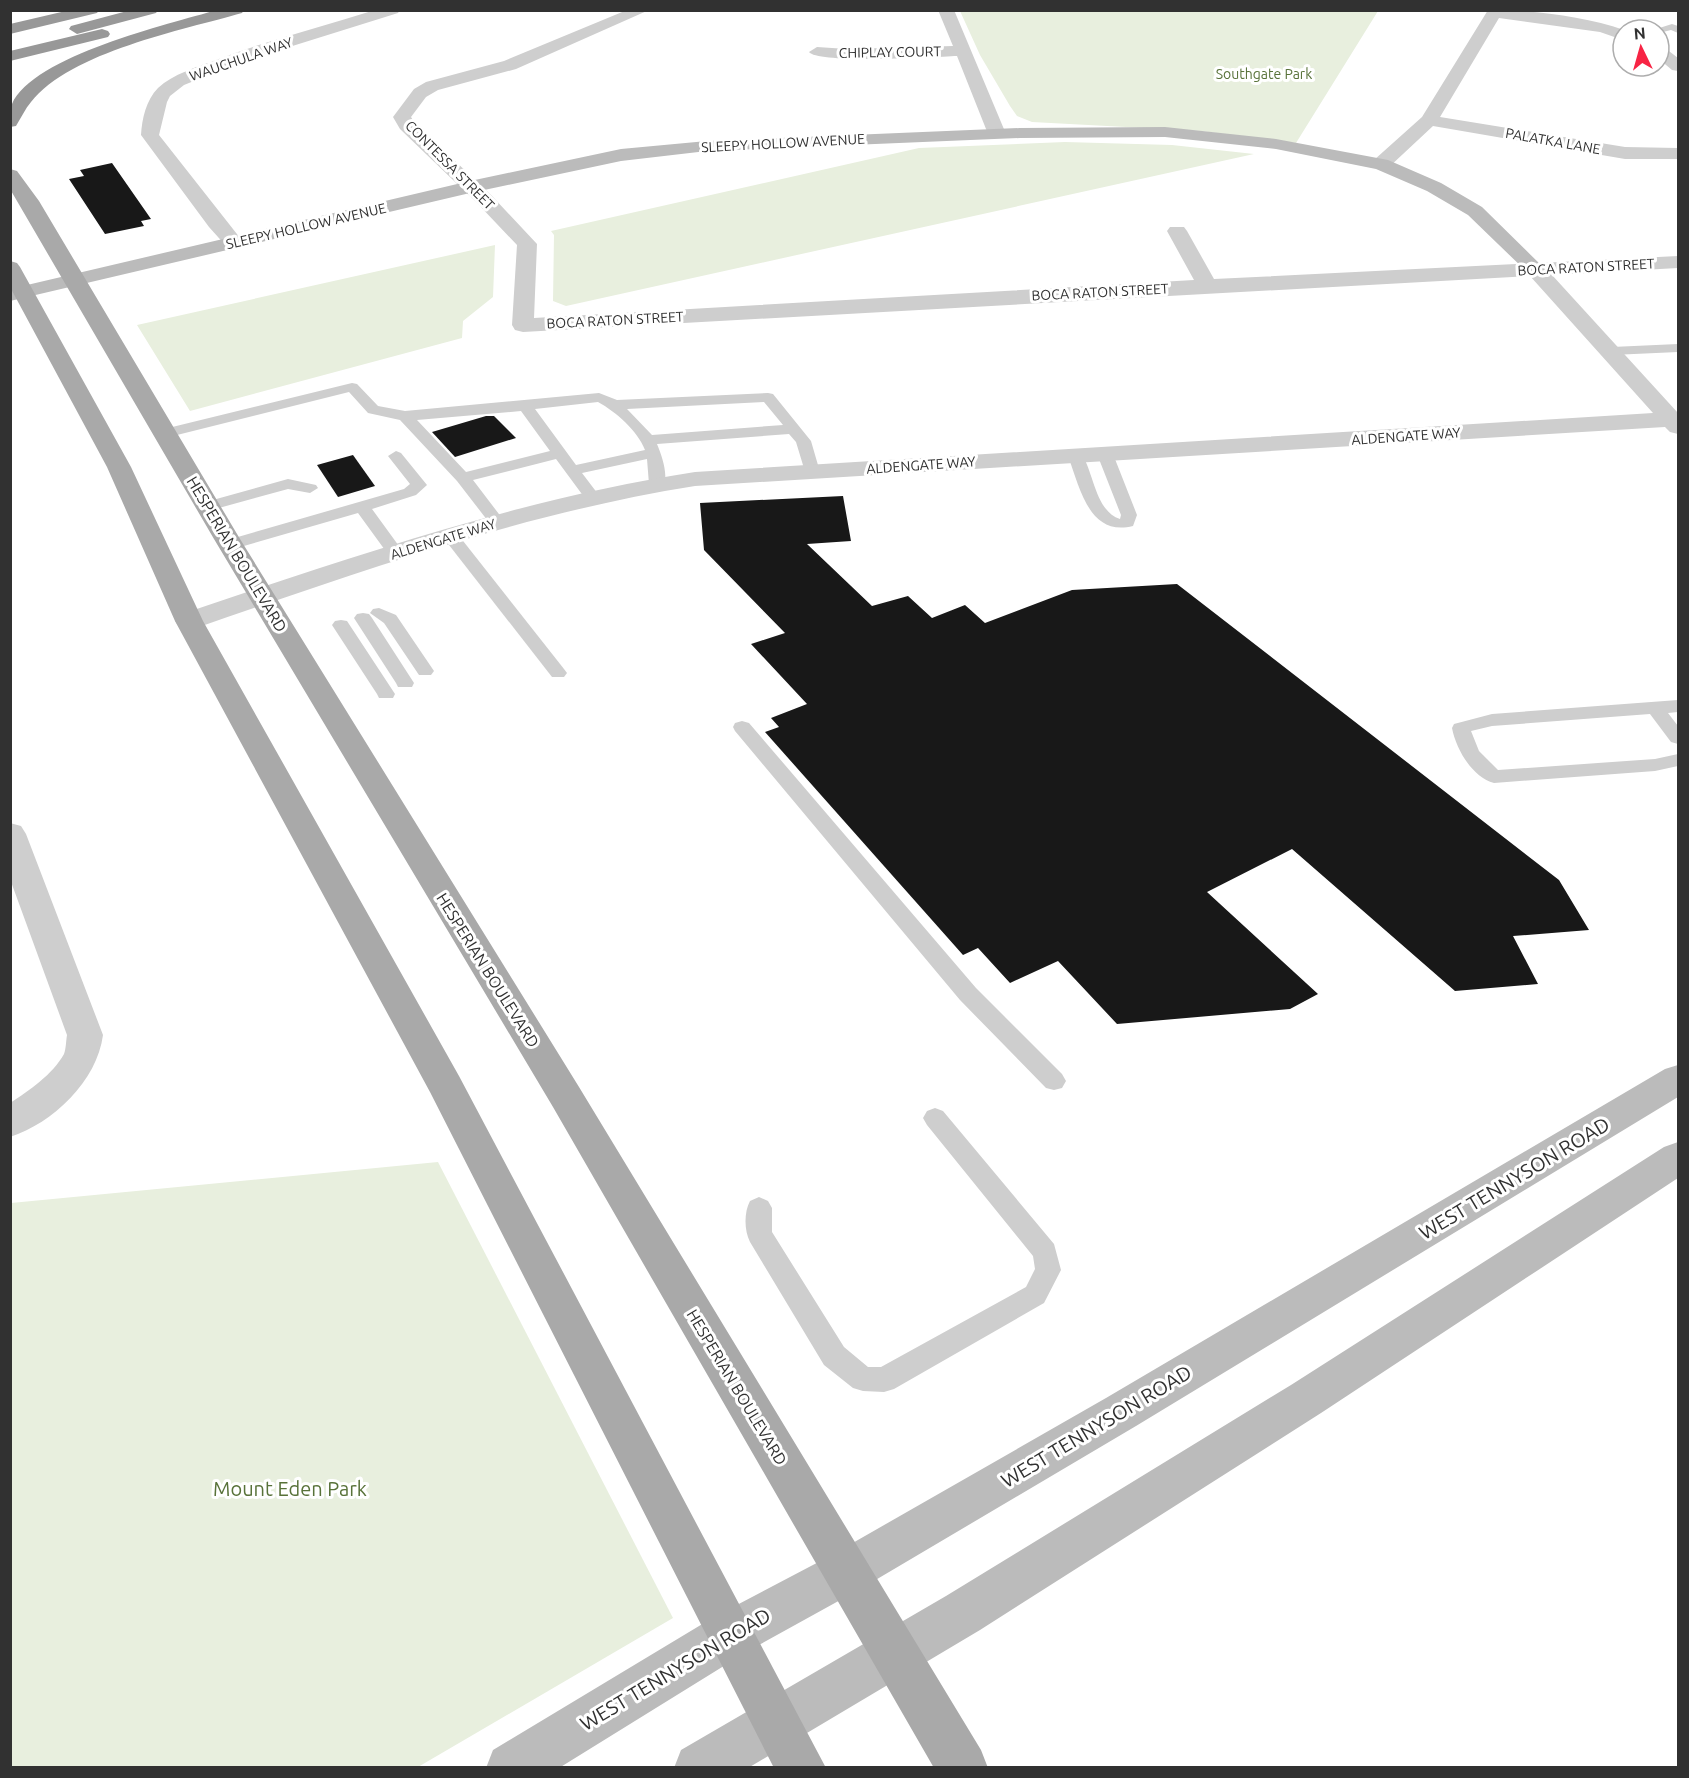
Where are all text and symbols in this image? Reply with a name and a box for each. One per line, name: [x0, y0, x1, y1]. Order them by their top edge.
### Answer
north arrow: [1611, 18, 1671, 78]
text: N: [1633, 24, 1646, 43]
street label: WAUCHULA WAY: [187, 34, 295, 84]
street label: CHIPLAY COURT: [839, 43, 942, 61]
park label: Southgate Park: [1216, 66, 1312, 82]
street label: CONTESSA STREET: [402, 117, 498, 213]
street label: PALATKA LANE: [1504, 125, 1602, 157]
street label: SLEEPY HOLLOW AVENUE: [701, 131, 865, 155]
street label: SLEEPY HOLLOW AVENUE: [224, 200, 388, 252]
street label: BOCA RATON STREET: [1517, 255, 1655, 279]
street label: BOCA RATON STREET: [1031, 280, 1169, 304]
street label: BOCA RATON STREET: [546, 308, 684, 332]
street label: ALDENGATE WAY: [1351, 424, 1461, 448]
street label: ALDENGATE WAY: [866, 453, 976, 477]
street label: HESPERIAN BOULEVARD: [183, 473, 291, 635]
street label: ALDENGATE WAY: [388, 515, 498, 563]
street label: HESPERIAN BOULEVARD: [433, 890, 543, 1050]
street label: WEST TENNYSON ROAD: [1415, 1112, 1613, 1244]
street label: HESPERIAN BOULEVARD: [683, 1306, 791, 1468]
street label: WEST TENNYSON ROAD: [997, 1360, 1195, 1492]
park label: Mount Eden Park: [213, 1477, 367, 1500]
street label: WEST TENNYSON ROAD: [576, 1603, 774, 1735]

